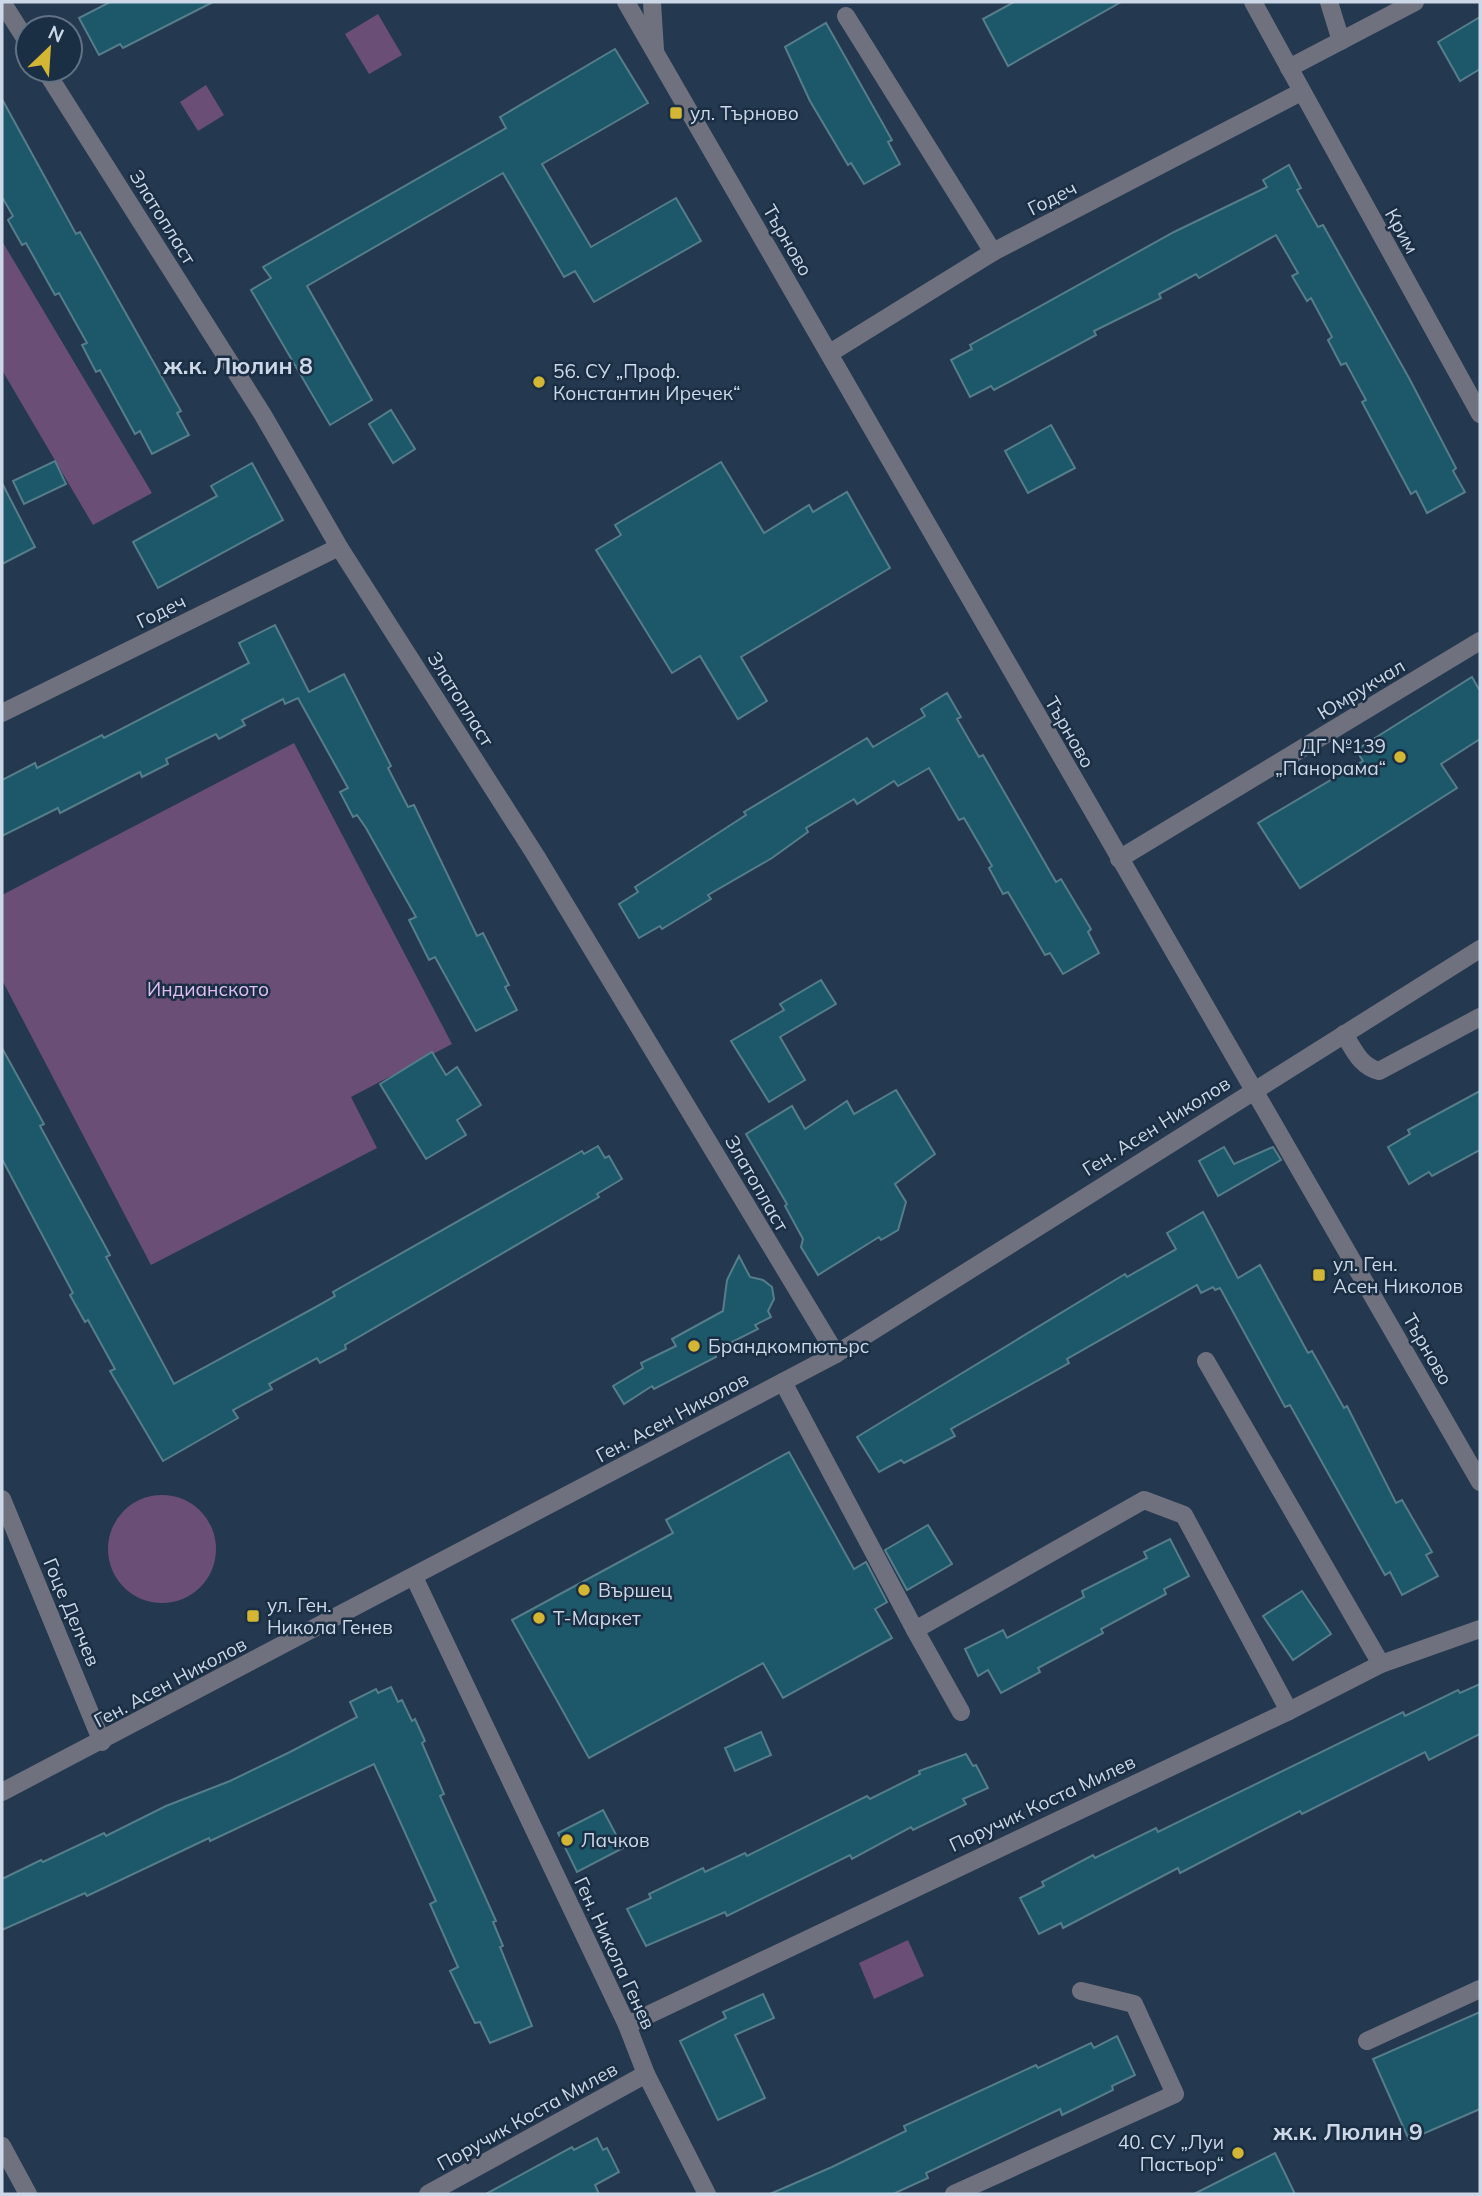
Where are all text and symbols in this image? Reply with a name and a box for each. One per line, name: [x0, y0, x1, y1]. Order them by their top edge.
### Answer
north arrow: [14, 14, 84, 84]
text: N: [45, 20, 68, 48]
place label: ул. Търново: [690, 101, 799, 125]
marker: ул. Търново: [668, 105, 684, 121]
street label: Златопласт: [124, 165, 202, 269]
street label: Годеч: [1023, 175, 1081, 221]
street label: Търново: [758, 200, 818, 280]
street label: Крим: [1380, 204, 1424, 258]
district label: ж.к. Люлин 8: [162, 351, 313, 380]
place label: 56. СУ „Проф. Константин Иречек“: [553, 359, 741, 405]
marker: 56. СУ „Проф. Константин Иречек“: [531, 374, 547, 390]
street label: Годеч: [132, 589, 190, 633]
street label: Златопласт: [422, 647, 500, 751]
street label: Юмрукчал: [1313, 653, 1409, 725]
street label: Търново: [1040, 692, 1100, 772]
place label: ДГ №139 „Панорама“: [1275, 734, 1386, 780]
marker: ДГ №139 „Панорама“: [1392, 749, 1408, 765]
park label: Индианското: [147, 977, 269, 1001]
street label: Ген. Асен Николов: [1078, 1071, 1234, 1181]
street label: Златопласт: [720, 1131, 794, 1236]
place label: ул. Ген. Асен Николов: [1333, 1252, 1463, 1298]
marker: ул. Ген. Асен Николов: [1311, 1267, 1327, 1283]
street label: Търново: [1398, 1309, 1458, 1389]
place label: Брандкомпютърс: [708, 1334, 869, 1358]
marker: Брандкомпютърс: [686, 1338, 702, 1354]
street label: Ген. Асен Николов: [591, 1367, 753, 1467]
street label: Гоце Делчев: [38, 1554, 106, 1670]
place label: Вършец: [598, 1578, 673, 1602]
marker: Вършец: [576, 1582, 592, 1598]
place label: ул. Ген. Никола Генев: [267, 1593, 393, 1639]
place label: Т-Маркет: [553, 1606, 641, 1630]
marker: ул. Ген. Никола Генев: [245, 1608, 261, 1624]
marker: Т-Маркет: [531, 1610, 547, 1626]
street label: Ген. Асен Николов: [89, 1632, 251, 1732]
street label: Поручик Коста Милев: [945, 1749, 1139, 1857]
place label: Лачков: [581, 1828, 650, 1852]
marker: Лачков: [559, 1832, 575, 1848]
street label: Ген. Никола Генев: [569, 1873, 661, 2033]
street label: Поручик Коста Милев: [433, 2056, 621, 2176]
district label: ж.к. Люлин 9: [1272, 2117, 1423, 2146]
place label: 40. СУ „Луи Пастьор“: [1118, 2130, 1224, 2176]
marker: 40. СУ „Луи Пастьор“: [1230, 2145, 1246, 2161]

